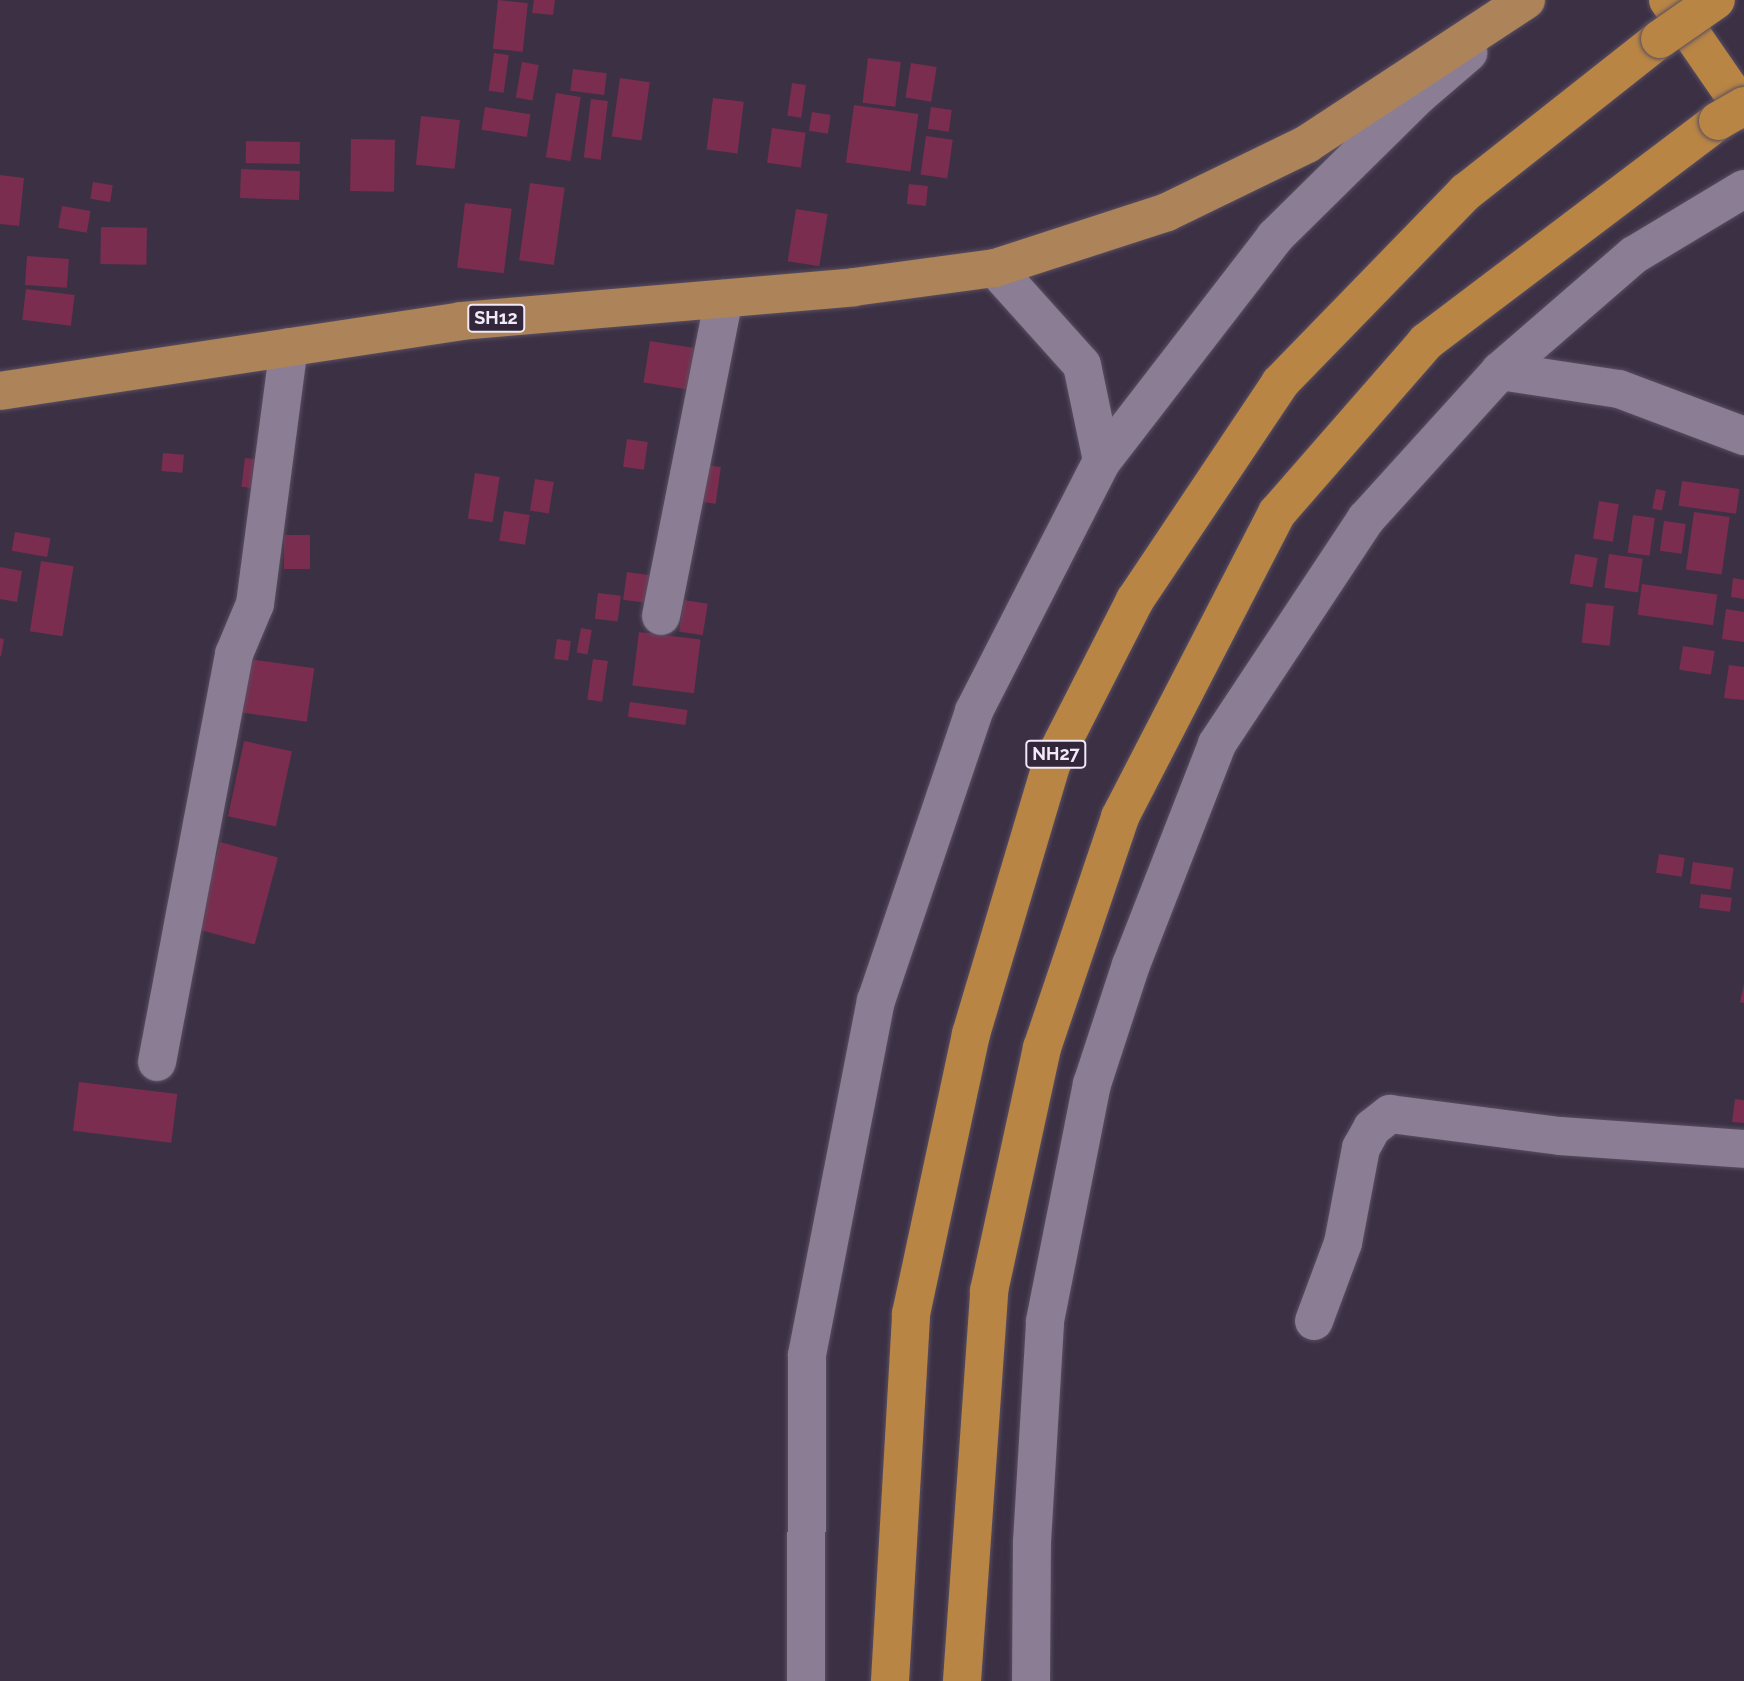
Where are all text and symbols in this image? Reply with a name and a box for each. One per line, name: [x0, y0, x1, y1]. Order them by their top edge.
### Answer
road number: SH12: [466, 304, 526, 332]
road number: NH27: [1024, 740, 1088, 768]

